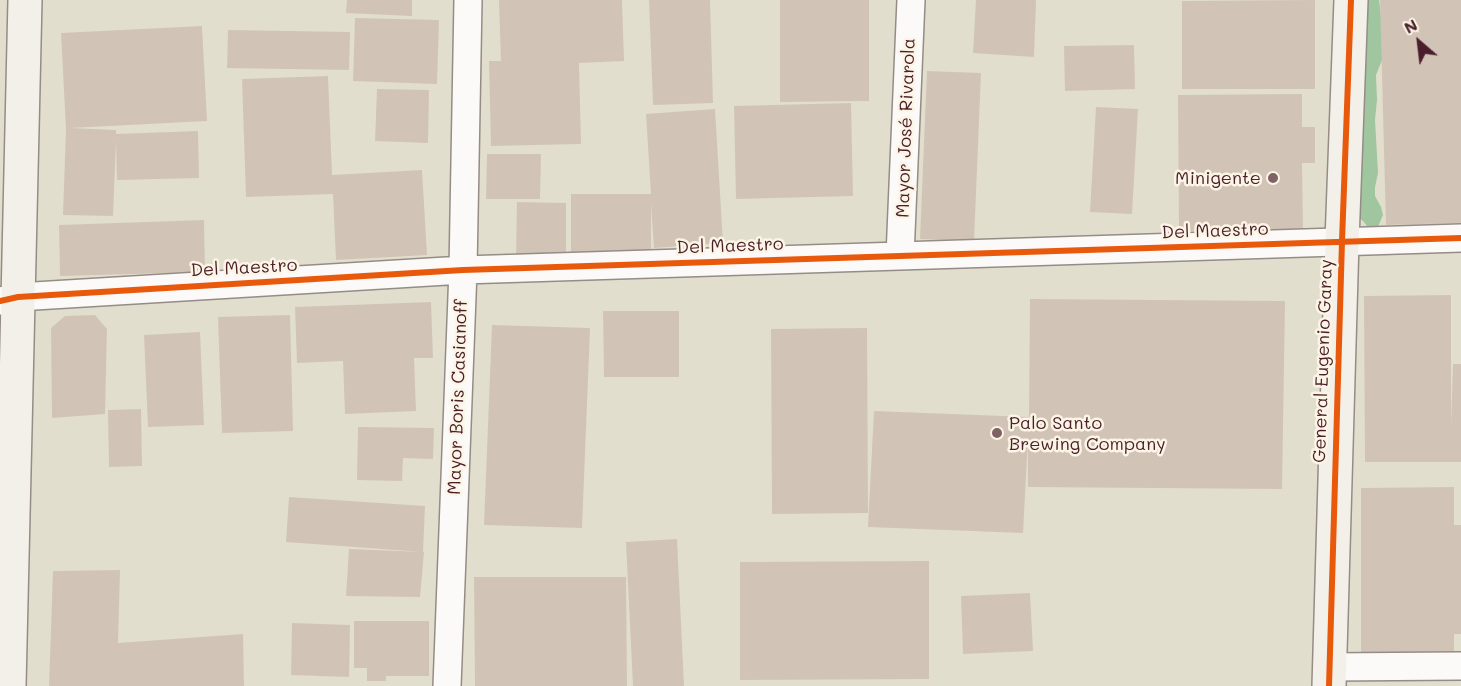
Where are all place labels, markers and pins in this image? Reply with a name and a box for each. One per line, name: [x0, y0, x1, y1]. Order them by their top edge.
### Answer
place label: Minigente: [1175, 167, 1261, 189]
marker: Minigente: [1266, 171, 1280, 185]
place label: Palo Santo Brewing Company: [1009, 412, 1166, 454]
marker: Palo Santo Brewing Company: [990, 426, 1004, 440]

